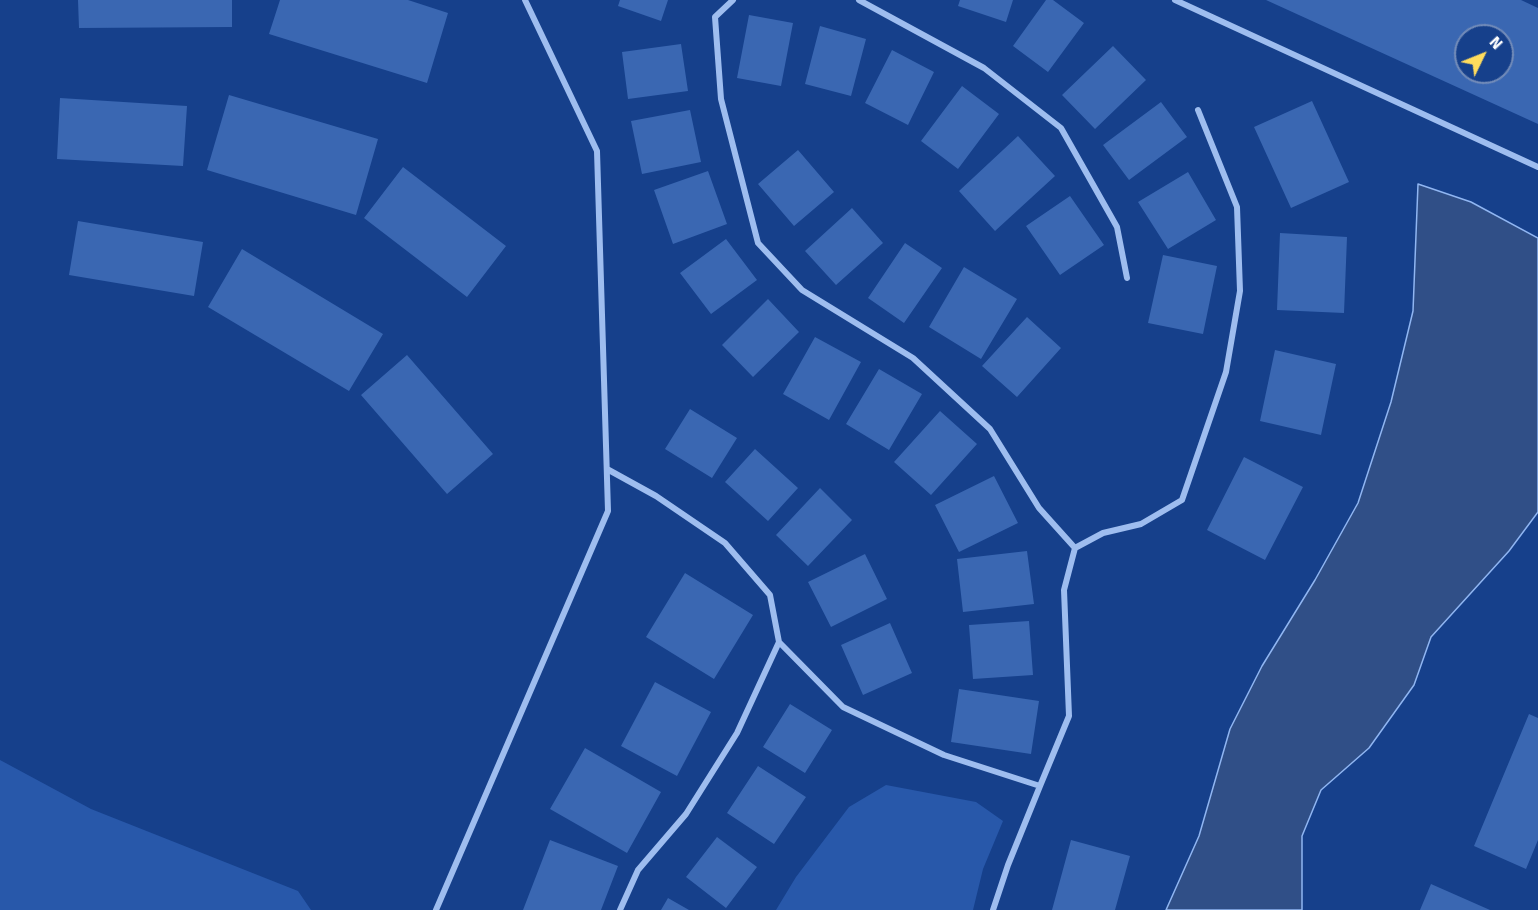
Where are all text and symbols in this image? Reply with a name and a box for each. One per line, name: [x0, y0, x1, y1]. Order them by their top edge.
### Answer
north arrow: [1454, 24, 1514, 84]
text: N: [1485, 32, 1507, 53]

